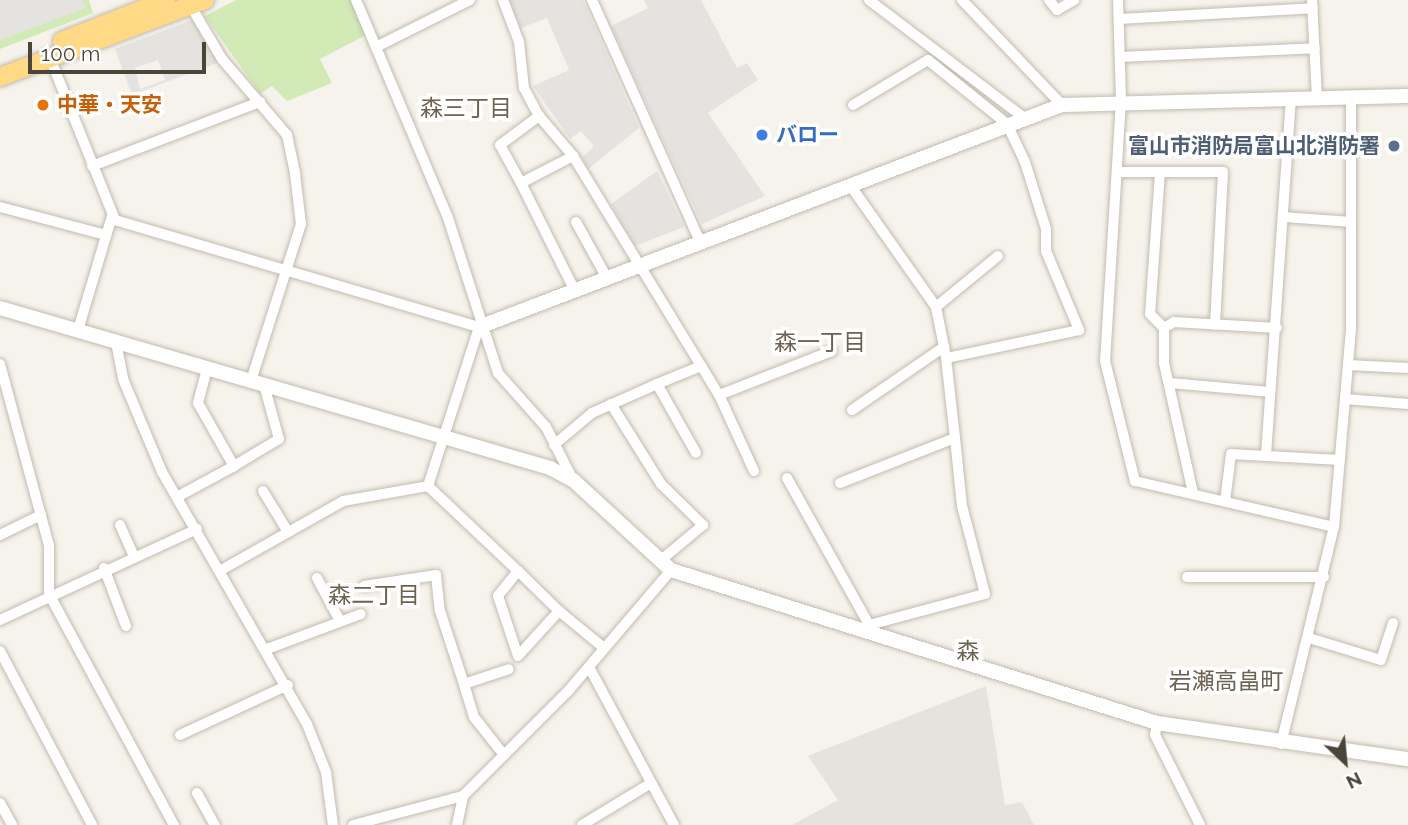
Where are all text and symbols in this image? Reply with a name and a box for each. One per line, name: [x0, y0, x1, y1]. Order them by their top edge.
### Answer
scale bar: [32, 28, 210, 72]
text: 100 m: [41, 41, 100, 66]
place label: 中華・天安: [57, 92, 162, 118]
district label: 森三丁目: [420, 94, 512, 122]
marker: 中華・天安: [35, 97, 51, 113]
place label: バロー: [776, 122, 839, 148]
marker: バロー: [754, 127, 770, 143]
place label: 富山市消防局富山北消防署: [1128, 133, 1380, 159]
marker: 富山市消防局富山北消防署: [1386, 138, 1402, 154]
district label: 森一丁目: [774, 328, 866, 356]
district label: 森二丁目: [328, 581, 420, 609]
district label: 森: [957, 637, 979, 665]
district label: 岩瀬高畠町: [1169, 667, 1283, 695]
north arrow: [1310, 727, 1380, 797]
text: N: [1343, 768, 1366, 794]

